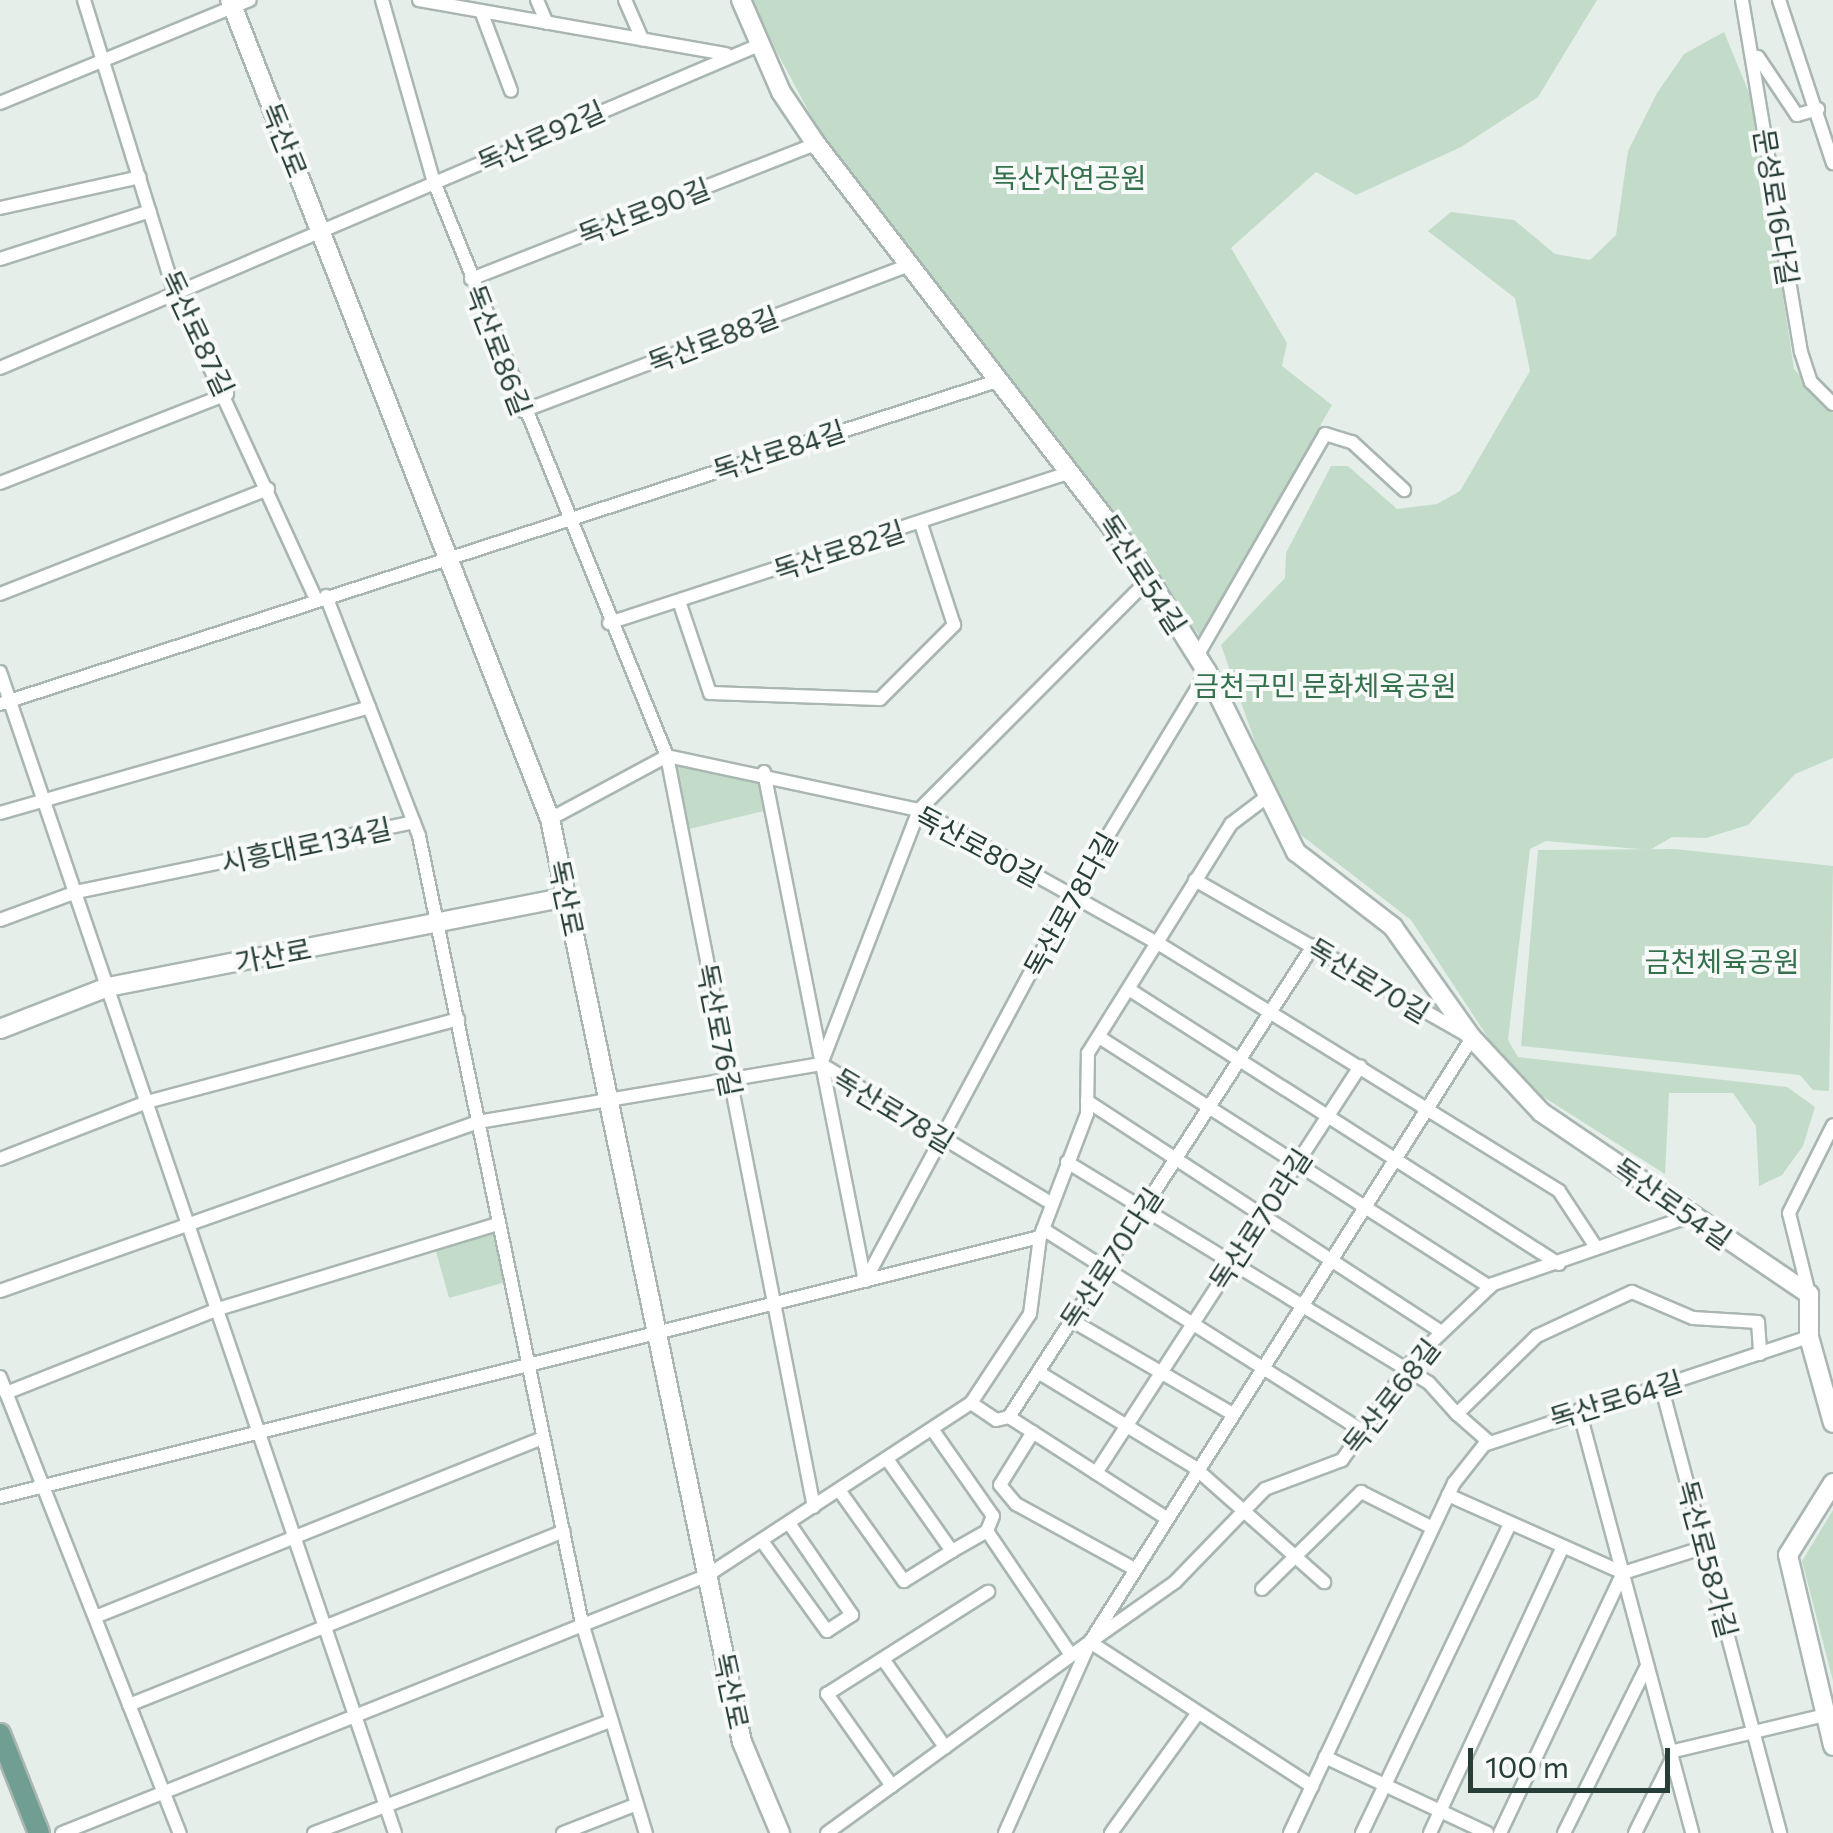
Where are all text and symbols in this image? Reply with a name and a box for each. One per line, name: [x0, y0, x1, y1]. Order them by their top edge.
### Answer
street label: 독산로92길: [472, 93, 610, 179]
street label: 독산로: [255, 98, 315, 182]
street label: 문성로16다길: [1748, 126, 1806, 288]
park label: 독산자연공원: [992, 160, 1146, 194]
street label: 독산로90길: [573, 171, 715, 251]
street label: 독산로87길: [154, 265, 242, 401]
street label: 독산로86길: [459, 280, 539, 420]
street label: 독산로88길: [643, 299, 783, 379]
street label: 독산로84길: [709, 413, 849, 487]
street label: 독산로54길: [1092, 508, 1194, 640]
street label: 독산로82길: [769, 513, 909, 587]
park label: 금천구민 문화체육공원: [1194, 668, 1456, 702]
street label: 독산로80길: [910, 799, 1048, 893]
street label: 시흥대로134길: [218, 811, 394, 879]
street label: 독산로78다길: [1016, 826, 1124, 982]
street label: 독산로: [543, 857, 591, 939]
street label: 가산로: [232, 931, 314, 979]
street label: 독산로70길: [1302, 931, 1436, 1029]
park label: 금천체육공원: [1645, 944, 1799, 978]
street label: 독산로76길: [691, 961, 749, 1099]
street label: 독산로78길: [828, 1061, 960, 1159]
street label: 독산로70라길: [1202, 1142, 1318, 1296]
street label: 독산로54길: [1608, 1150, 1738, 1256]
street label: 독산로70다길: [1053, 1181, 1169, 1335]
street label: 독산로68길: [1336, 1332, 1446, 1460]
street label: 독산로64길: [1546, 1363, 1686, 1435]
street label: 독산로58가길: [1671, 1476, 1745, 1642]
street label: 독산로: [708, 1650, 756, 1732]
scale bar: [1473, 1728, 1676, 1790]
text: 100 m: [1485, 1747, 1569, 1784]

